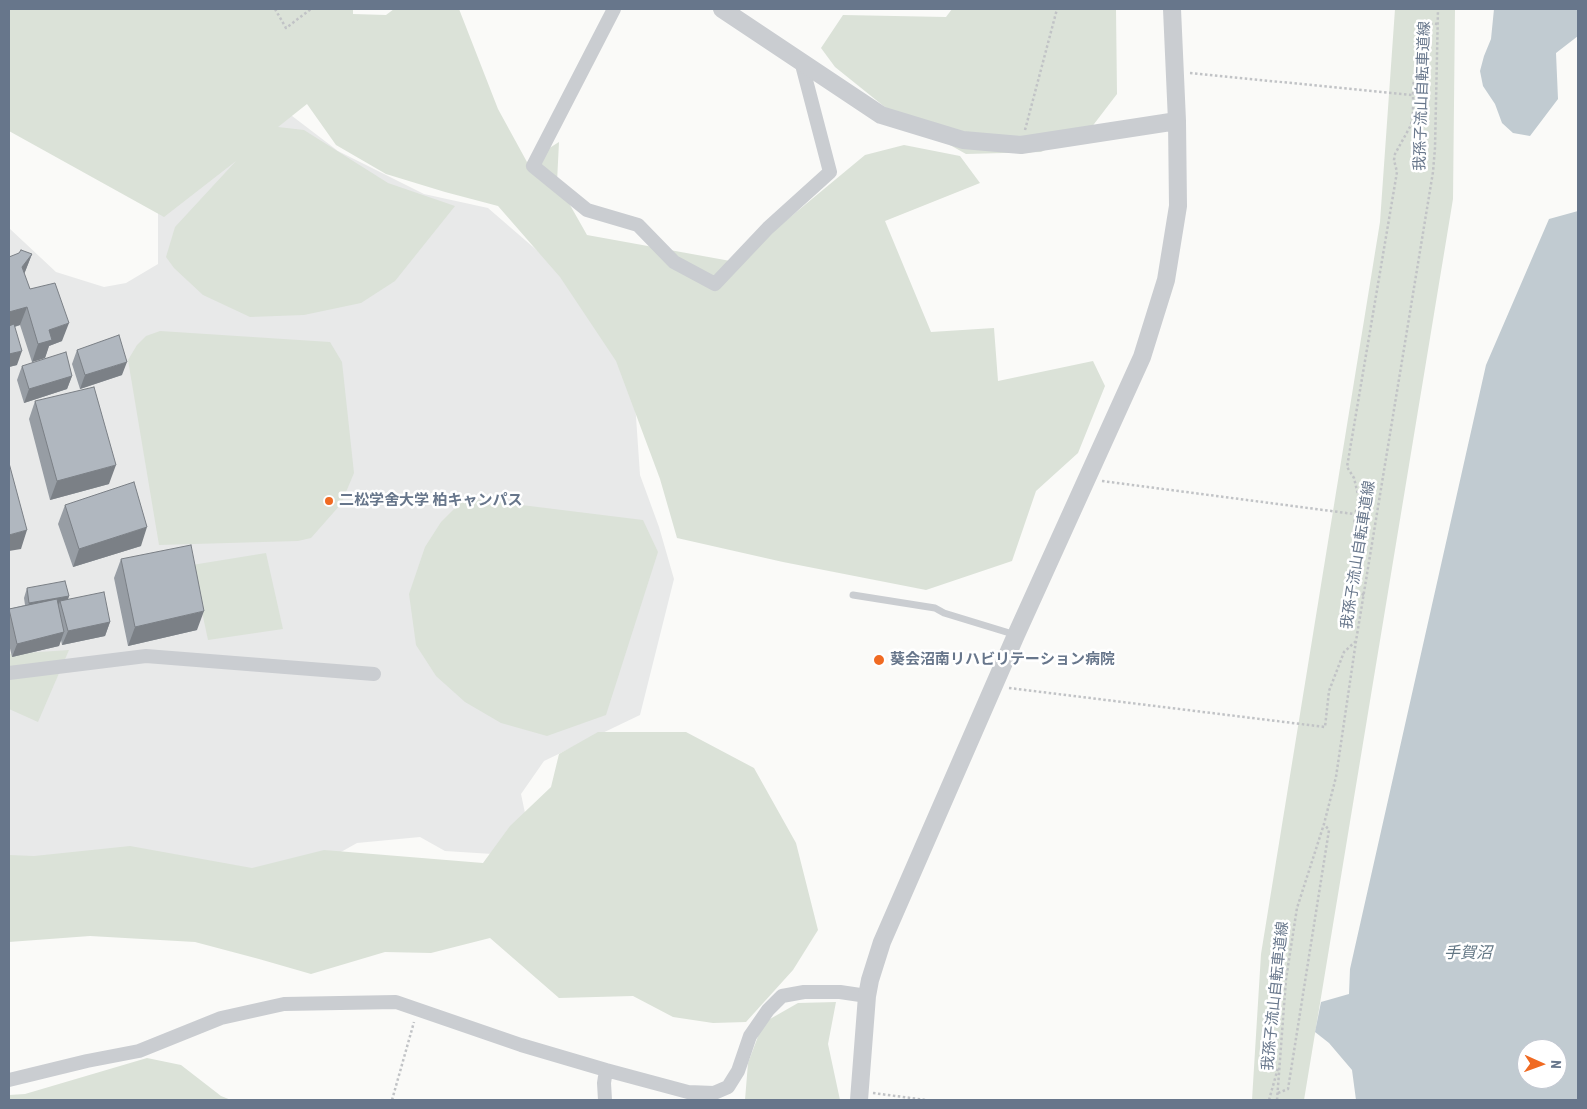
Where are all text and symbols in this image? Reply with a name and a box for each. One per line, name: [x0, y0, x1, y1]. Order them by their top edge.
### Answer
street label: 我孫子流山自転車道線: [1411, 21, 1435, 171]
street label: 我孫子流山自転車道線: [1338, 480, 1380, 630]
place label: 二松学舍大学 柏キャンパス: [339, 492, 522, 510]
marker: 二松学舍大学 柏キャンパス: [323, 495, 335, 507]
place label: 葵会沼南リハビリテーション病院: [890, 651, 1115, 669]
marker: 葵会沼南リハビリテーション病院: [872, 653, 886, 667]
street label: 我孫子流山自転車道線: [1259, 920, 1293, 1072]
water label: 手賀沼: [1444, 944, 1492, 964]
north arrow: [1517, 1039, 1567, 1089]
text: N: [1548, 1060, 1564, 1069]

